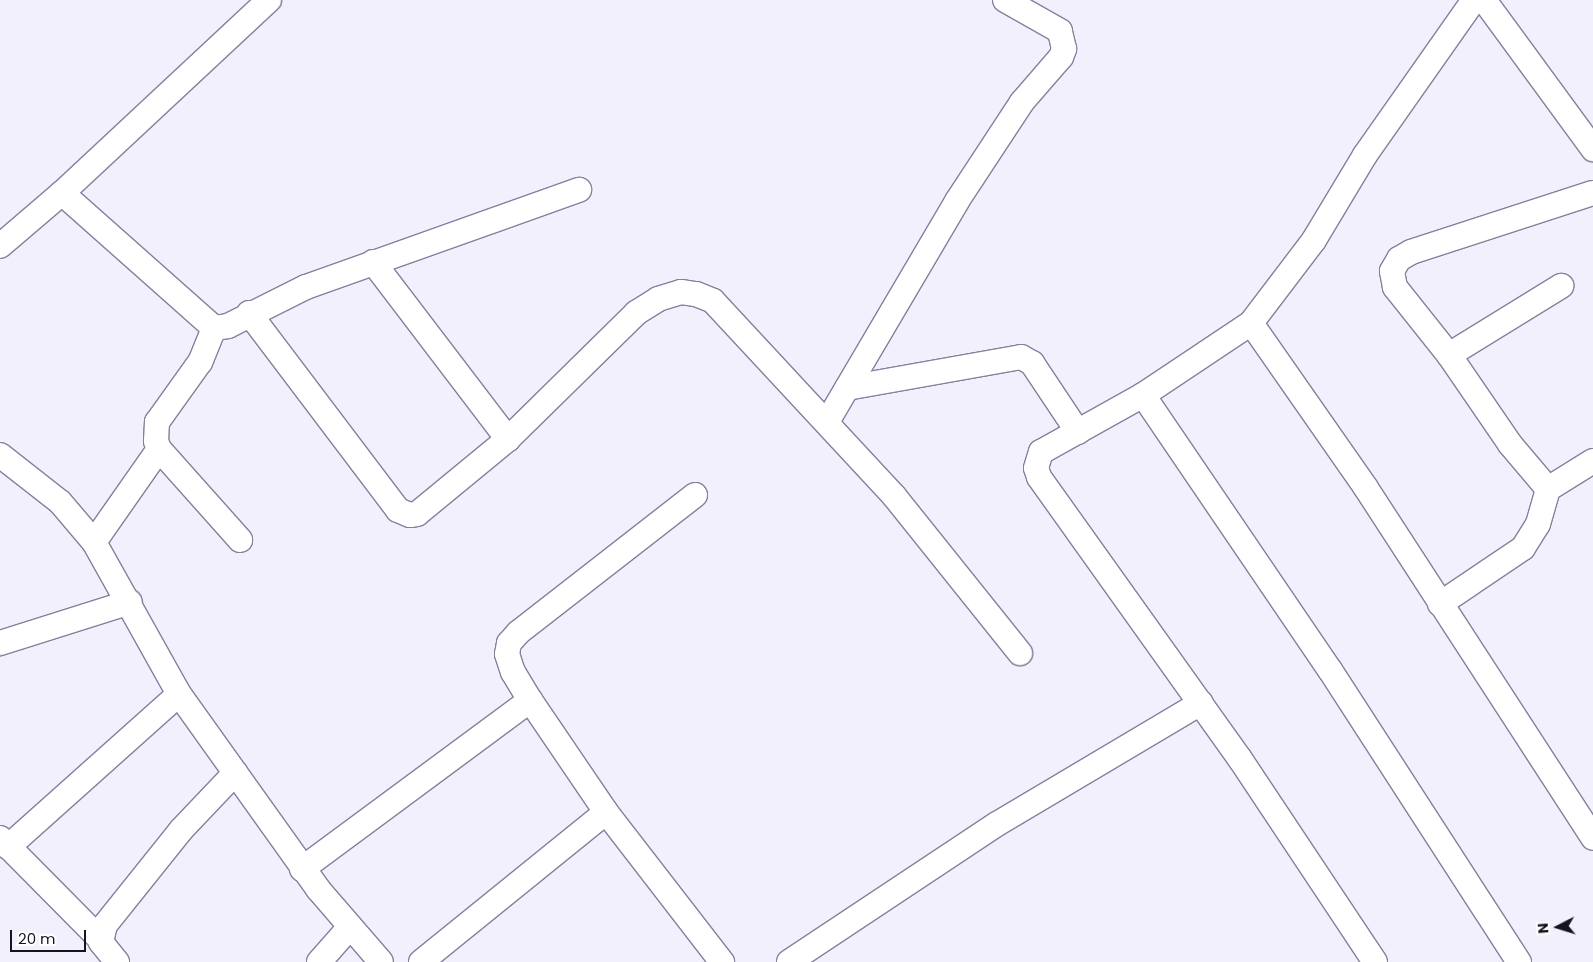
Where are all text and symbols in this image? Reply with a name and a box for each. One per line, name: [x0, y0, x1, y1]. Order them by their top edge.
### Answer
north arrow: [1533, 902, 1583, 952]
scale bar: [12, 920, 89, 952]
text: N: [1533, 922, 1553, 934]
text: 20 m: [18, 928, 56, 949]

